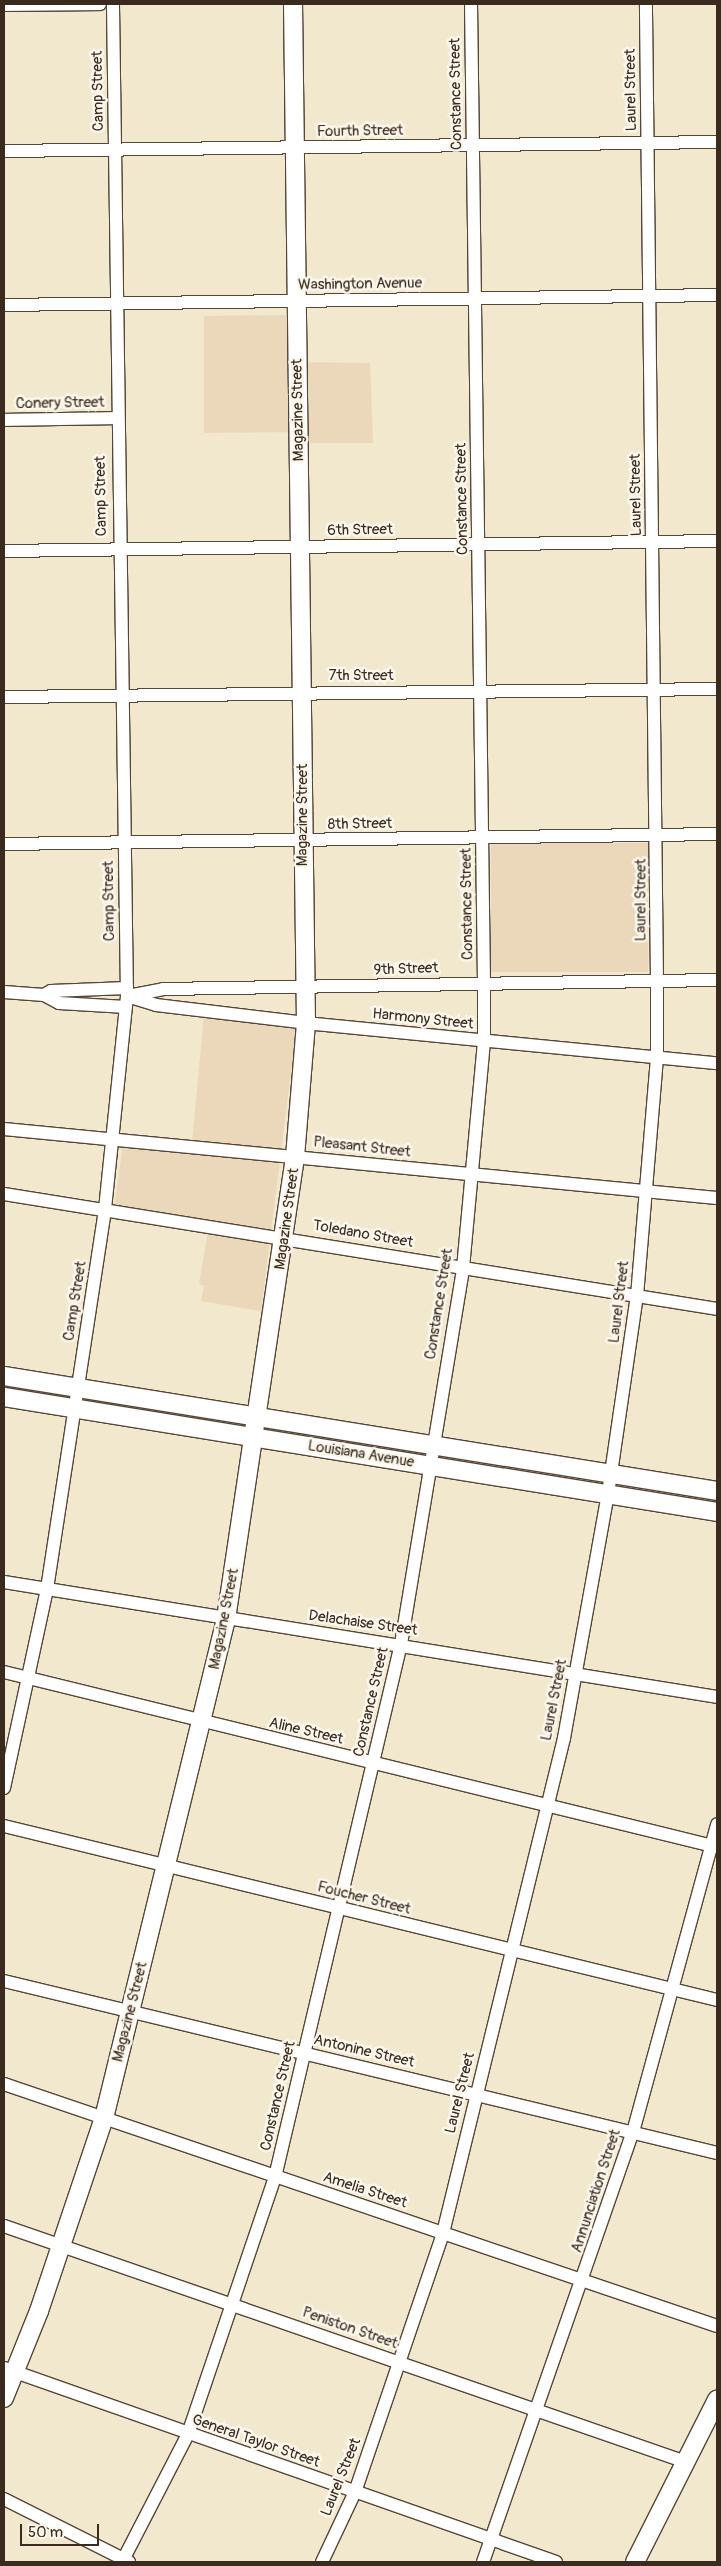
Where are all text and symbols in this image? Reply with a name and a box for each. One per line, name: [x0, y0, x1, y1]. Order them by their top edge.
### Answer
street label: Constance Street: [446, 38, 466, 150]
street label: Laurel Street: [621, 49, 641, 131]
street label: Camp Street: [88, 51, 108, 131]
street label: Fourth Street: [317, 121, 403, 141]
street label: Washington Avenue: [298, 274, 422, 294]
street label: Magazine Street: [288, 359, 308, 461]
street label: Conery Street: [15, 393, 105, 413]
street label: Constance Street: [452, 443, 472, 555]
street label: Laurel Street: [626, 454, 646, 536]
street label: Camp Street: [91, 456, 111, 536]
street label: 6th Street: [327, 520, 393, 540]
street label: 7th Street: [329, 667, 393, 685]
street label: Magazine Street: [294, 764, 312, 866]
street label: 8th Street: [328, 814, 392, 834]
street label: Constance Street: [457, 848, 477, 960]
street label: Laurel Street: [632, 859, 650, 941]
street label: Camp Street: [99, 861, 119, 941]
street label: 9th Street: [373, 959, 439, 979]
street label: Harmony Street: [372, 1005, 474, 1033]
street label: Pleasant Street: [312, 1133, 412, 1161]
street label: Magazine Street: [271, 1167, 303, 1271]
street label: Toledano Street: [312, 1216, 414, 1252]
street label: Constance Street: [421, 1247, 457, 1361]
street label: Camp Street: [60, 1260, 90, 1342]
street label: Laurel Street: [605, 1260, 633, 1344]
street label: Louisiana Avenue: [307, 1437, 415, 1471]
street label: Magazine Street: [205, 1567, 243, 1671]
street label: Delachaise Street: [307, 1606, 419, 1640]
street label: Constance Street: [350, 1645, 392, 1759]
street label: Laurel Street: [537, 1658, 571, 1742]
street label: Aline Street: [267, 1714, 345, 1748]
street label: Foucher Street: [316, 1878, 412, 1918]
street label: Magazine Street: [109, 1960, 151, 2064]
street label: Antonine Street: [312, 2031, 416, 2071]
street label: Constance Street: [257, 2039, 299, 2153]
street label: Laurel Street: [441, 2051, 479, 2135]
street label: Annunciation Street: [568, 2127, 624, 2255]
street label: Amelia Street: [321, 2168, 409, 2212]
street label: Peniston Street: [300, 2303, 400, 2353]
street label: General Taylor Street: [190, 2411, 322, 2471]
street label: Laurel Street: [317, 2435, 365, 2519]
scale bar: [22, 2514, 101, 2546]
text: 50 m: [28, 2523, 63, 2542]

